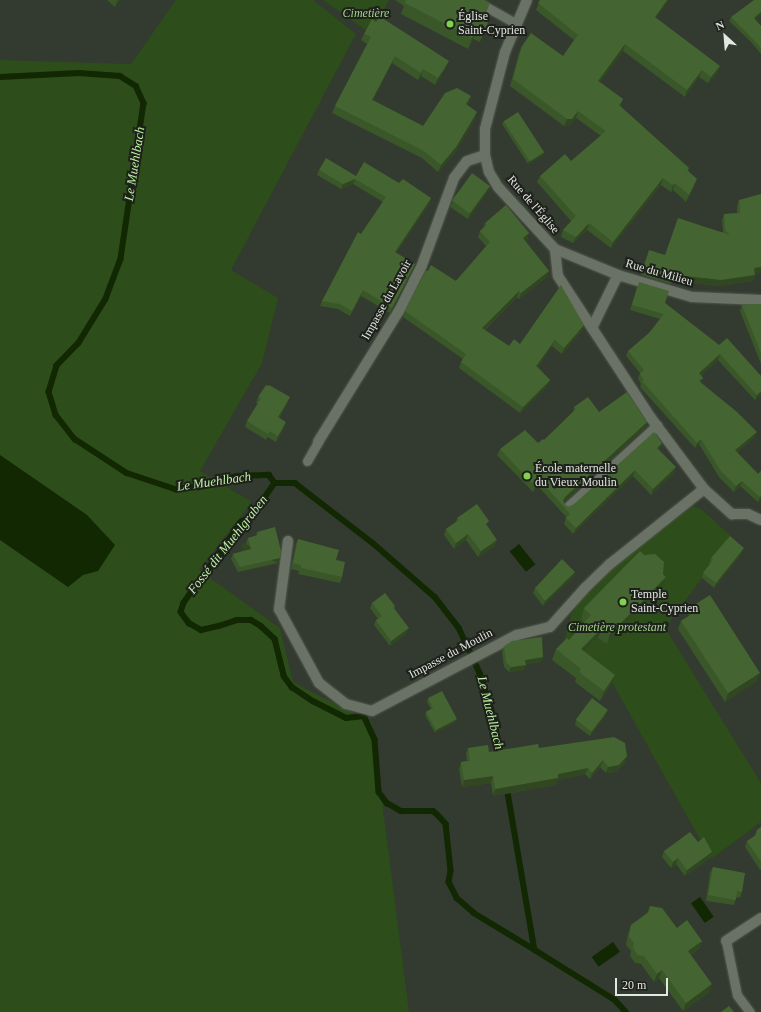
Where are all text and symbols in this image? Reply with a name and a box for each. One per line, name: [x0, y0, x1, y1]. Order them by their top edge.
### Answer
park label: Cimetière: [343, 7, 389, 21]
place label: Église Saint-Cyprien: [458, 10, 525, 38]
north arrow: [705, 16, 745, 56]
text: N: [714, 18, 726, 32]
marker: Église Saint-Cyprien: [445, 19, 455, 29]
water label: Le Muehlbach: [121, 126, 149, 202]
street label: Rue de l'Église: [504, 173, 562, 237]
street label: Impasse du Lavoir: [359, 257, 415, 343]
street label: Rue du Milieu: [624, 257, 694, 289]
place label: École maternelle du Vieux Moulin: [535, 462, 617, 490]
water label: Le Muehlbach: [176, 469, 252, 495]
marker: École maternelle du Vieux Moulin: [522, 471, 532, 481]
water label: Fossé dit Muehlgraben: [185, 493, 271, 597]
place label: Temple Saint-Cyprien: [631, 588, 698, 616]
marker: Temple Saint-Cyprien: [618, 597, 628, 607]
park label: Cimetière protestant: [568, 621, 666, 635]
street label: Impasse du Moulin: [407, 626, 495, 682]
water label: Le Muehlbach: [473, 675, 507, 751]
scale bar: [617, 970, 670, 996]
text: 20 m: [622, 978, 646, 992]

